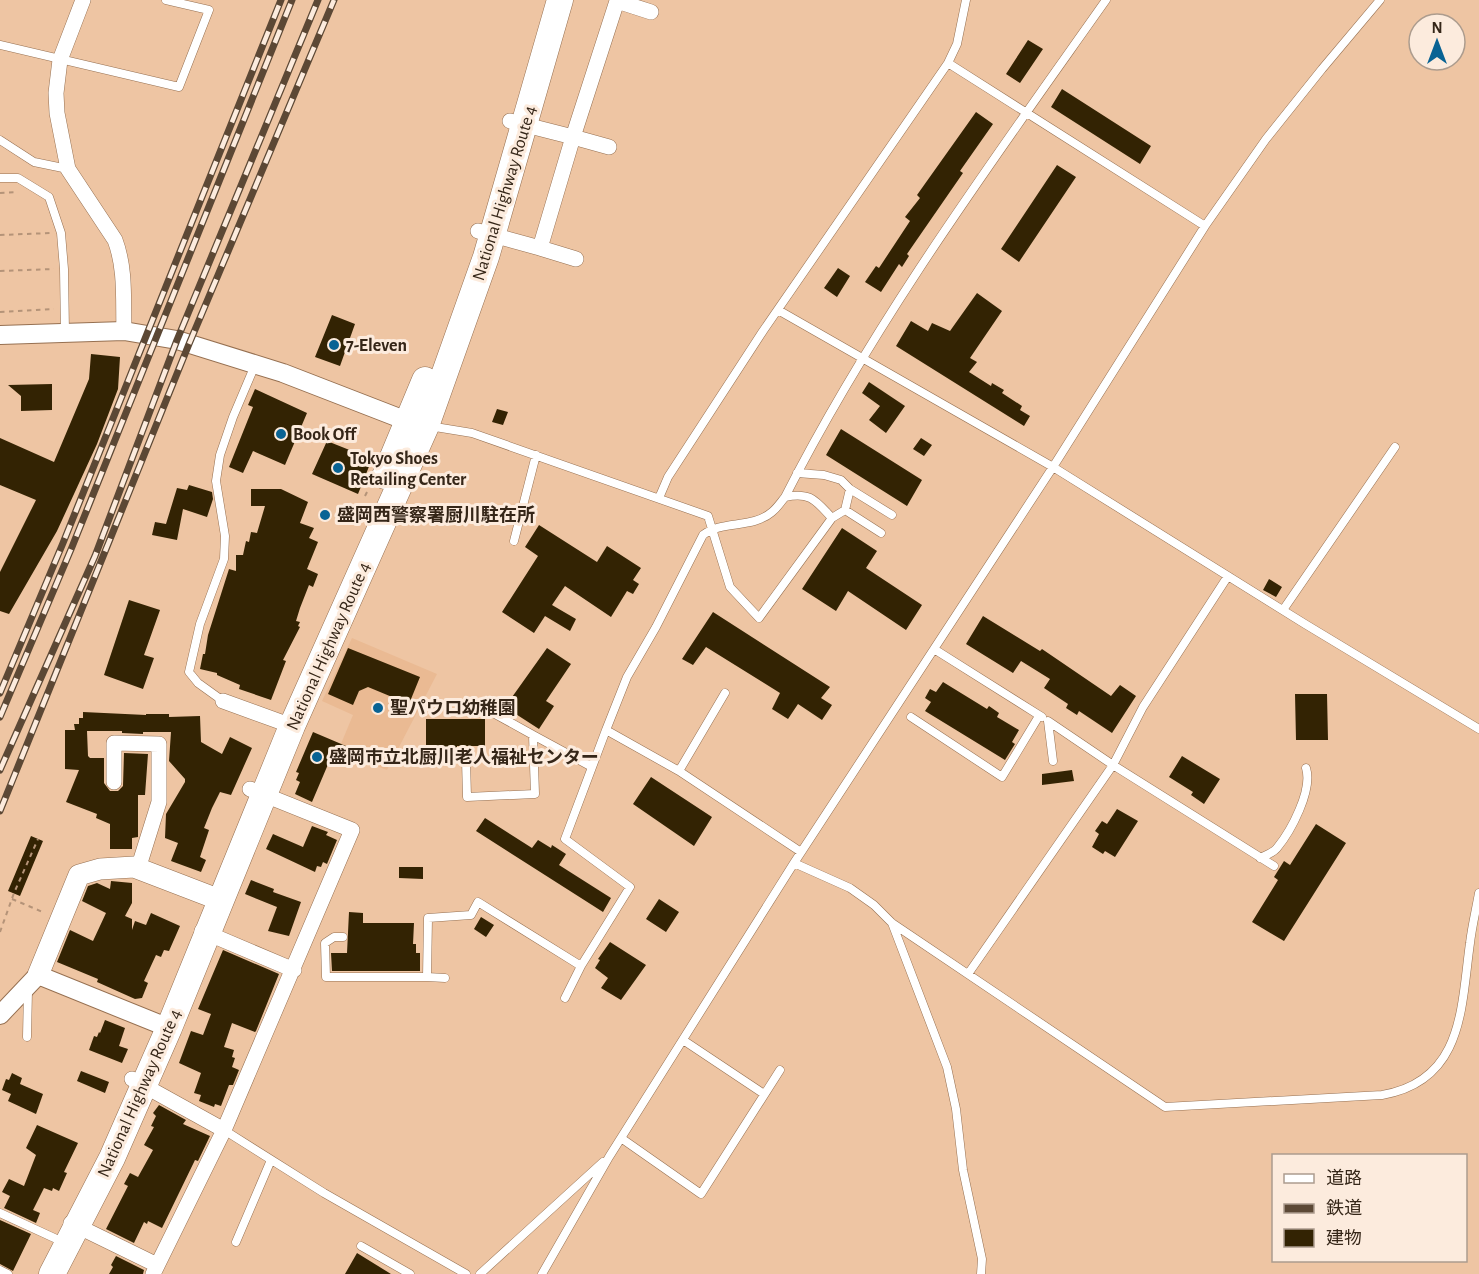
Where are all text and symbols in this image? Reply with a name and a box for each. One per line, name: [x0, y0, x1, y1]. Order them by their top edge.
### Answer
north arrow: [1407, 12, 1467, 72]
text: N: [1431, 20, 1443, 36]
street label: National Highway Route 4: [470, 103, 540, 283]
place label: 7-Eleven: [346, 337, 407, 355]
marker: 7-Eleven: [327, 338, 341, 352]
place label: Book Off: [293, 426, 358, 444]
marker: Book Off: [274, 427, 288, 441]
place label: Tokyo Shoes Retailing Center: [350, 450, 467, 489]
marker: Tokyo Shoes Retailing Center: [331, 461, 345, 475]
place label: 盛岡西警察署厨川駐在所: [337, 505, 535, 525]
marker: 盛岡西警察署厨川駐在所: [318, 508, 332, 522]
street label: National Highway Route 4: [284, 559, 374, 733]
place label: 聖パウロ幼稚園: [390, 698, 516, 718]
marker: 聖パウロ幼稚園: [371, 701, 385, 715]
place label: 盛岡市立北厨川老人福祉センター: [329, 747, 599, 767]
marker: 盛岡市立北厨川老人福祉センター: [310, 750, 324, 764]
street label: National Highway Route 4: [95, 1006, 185, 1180]
legend: [1272, 1154, 1467, 1262]
text: 道路: [1326, 1168, 1362, 1188]
text: 鉄道: [1326, 1198, 1362, 1218]
text: 建物: [1326, 1228, 1362, 1248]

